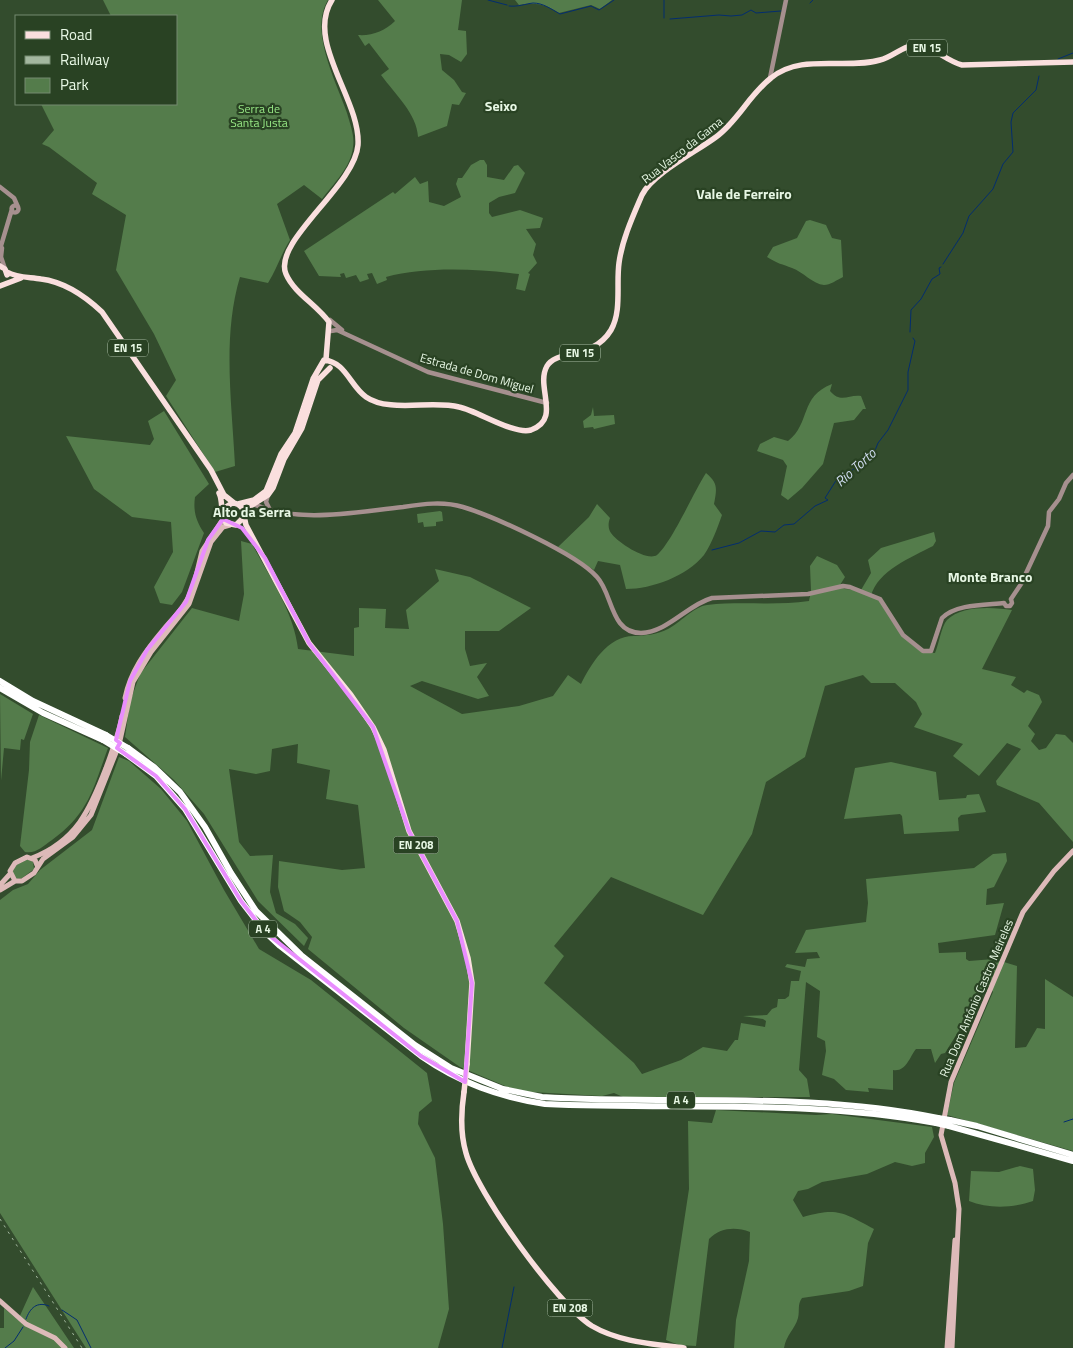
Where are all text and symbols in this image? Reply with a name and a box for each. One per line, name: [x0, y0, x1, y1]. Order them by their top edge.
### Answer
legend: [15, 15, 178, 105]
text: Road: [60, 23, 92, 46]
road number: EN 15: [907, 40, 947, 56]
text: Railway: [60, 48, 110, 71]
text: Park: [60, 73, 89, 96]
district label: Seixo: [485, 95, 517, 116]
park label: Serra de Santa Justa: [230, 99, 288, 132]
street label: Rua Vasco da Gama: [637, 112, 727, 188]
district label: Vale de Ferreiro: [696, 183, 792, 204]
road number: EN 15: [108, 339, 148, 356]
road number: EN 15: [560, 344, 600, 362]
street label: Estrada de Dom Miguel: [418, 348, 536, 398]
water label: Rio Torto: [830, 442, 881, 491]
district label: Alto da Serra: [213, 501, 291, 522]
district label: Monte Branco: [948, 566, 1032, 587]
road number: EN 208: [394, 836, 438, 854]
street label: Rua Dom António Castro Meireles: [934, 916, 1018, 1080]
road number: A 4: [249, 921, 277, 938]
road number: A 4: [667, 1092, 695, 1108]
road number: EN 208: [548, 1300, 592, 1316]

